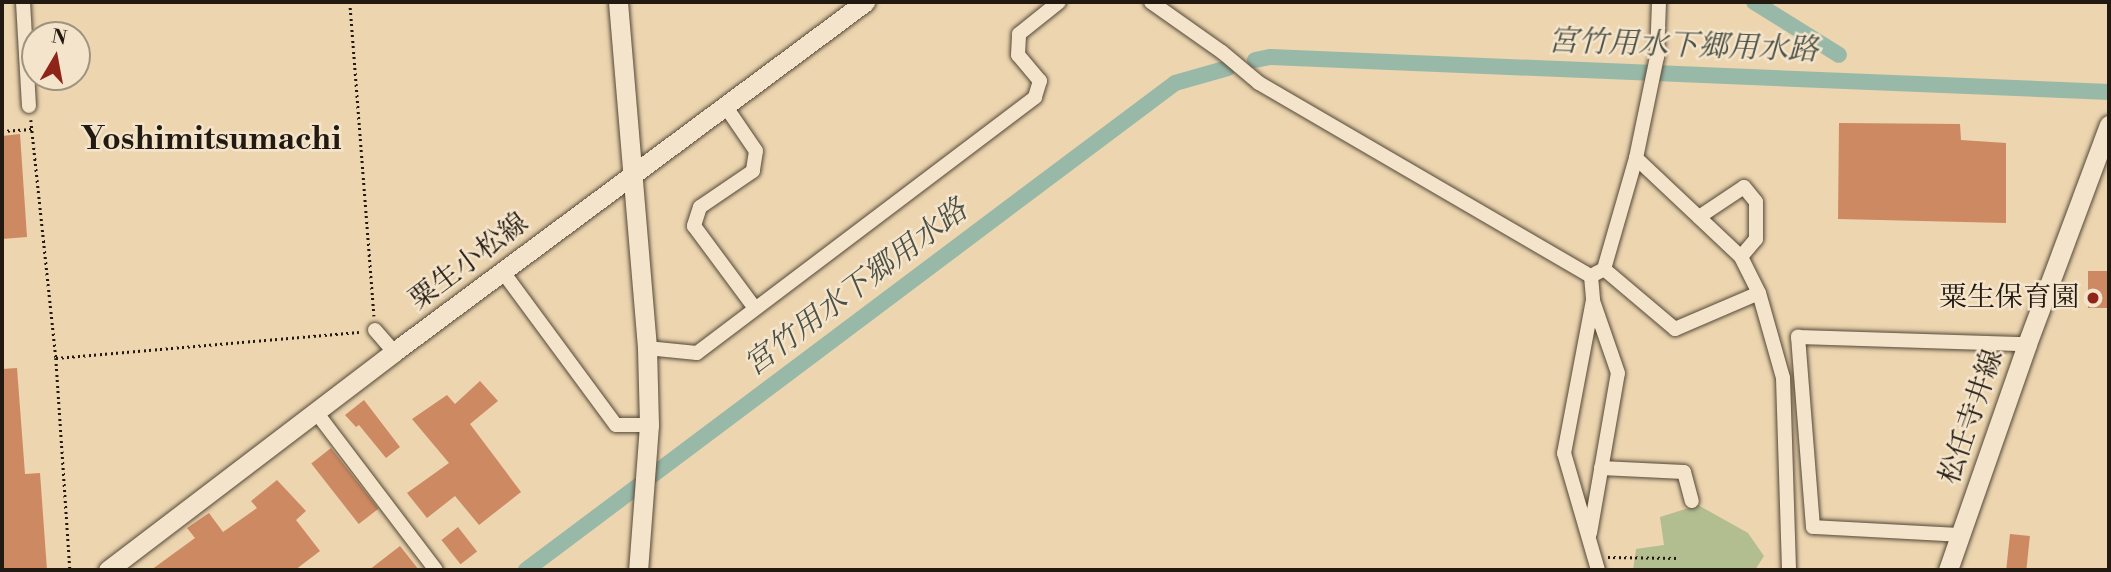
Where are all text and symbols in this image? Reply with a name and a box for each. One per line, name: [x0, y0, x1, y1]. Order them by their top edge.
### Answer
north arrow: [21, 21, 91, 91]
water label: 宮竹用水下郷用水路: [1547, 23, 1819, 69]
text: N: [50, 24, 69, 50]
district label: Yoshimitsumachi: [81, 120, 341, 158]
water label: 宮竹用水下郷用水路: [737, 192, 975, 384]
street label: 粟生小松線: [403, 206, 535, 318]
place label: 粟生保育園: [1939, 281, 2079, 315]
marker: 粟生保育園: [2085, 290, 2101, 306]
street label: 松任寺井線: [1933, 345, 2011, 489]

